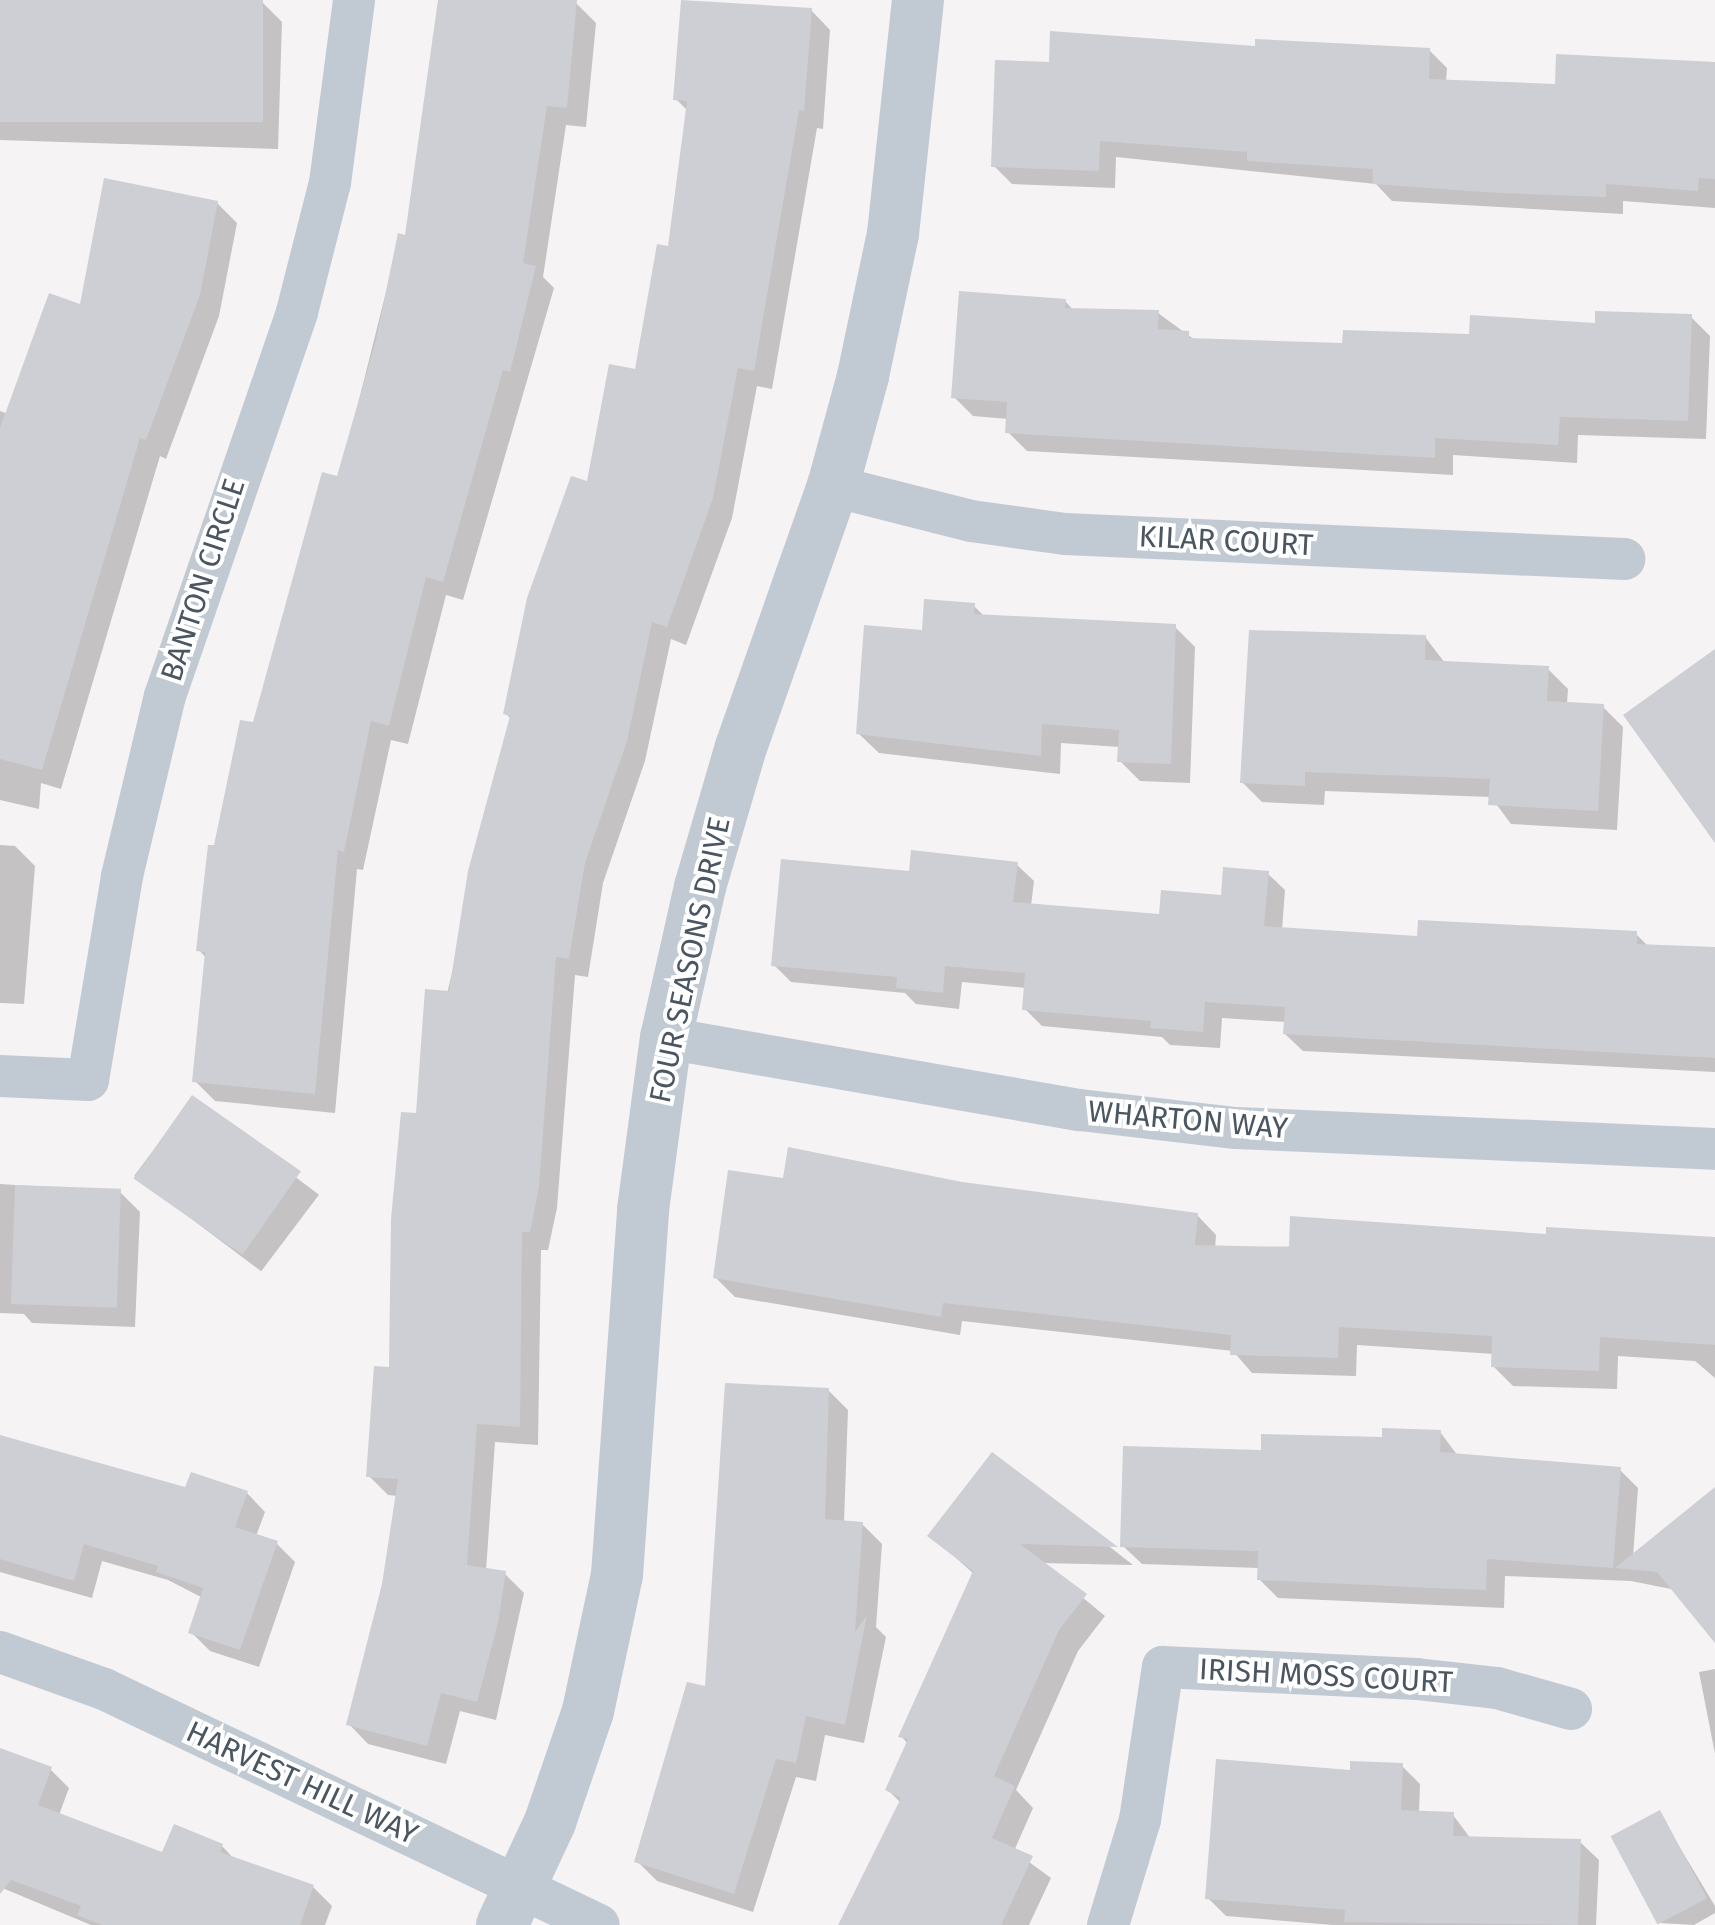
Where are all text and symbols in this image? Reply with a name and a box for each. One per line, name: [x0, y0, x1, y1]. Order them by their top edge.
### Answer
street label: BANTON CIRCLE: [153, 474, 253, 686]
street label: KILAR COURT: [1138, 518, 1314, 564]
street label: FOUR SEASONS DRIVE: [642, 814, 738, 1106]
street label: WHARTON WAY: [1087, 1093, 1289, 1147]
street label: IRISH MOSS COURT: [1198, 1651, 1454, 1701]
street label: HARVEST HILL WAY: [181, 1714, 423, 1852]

